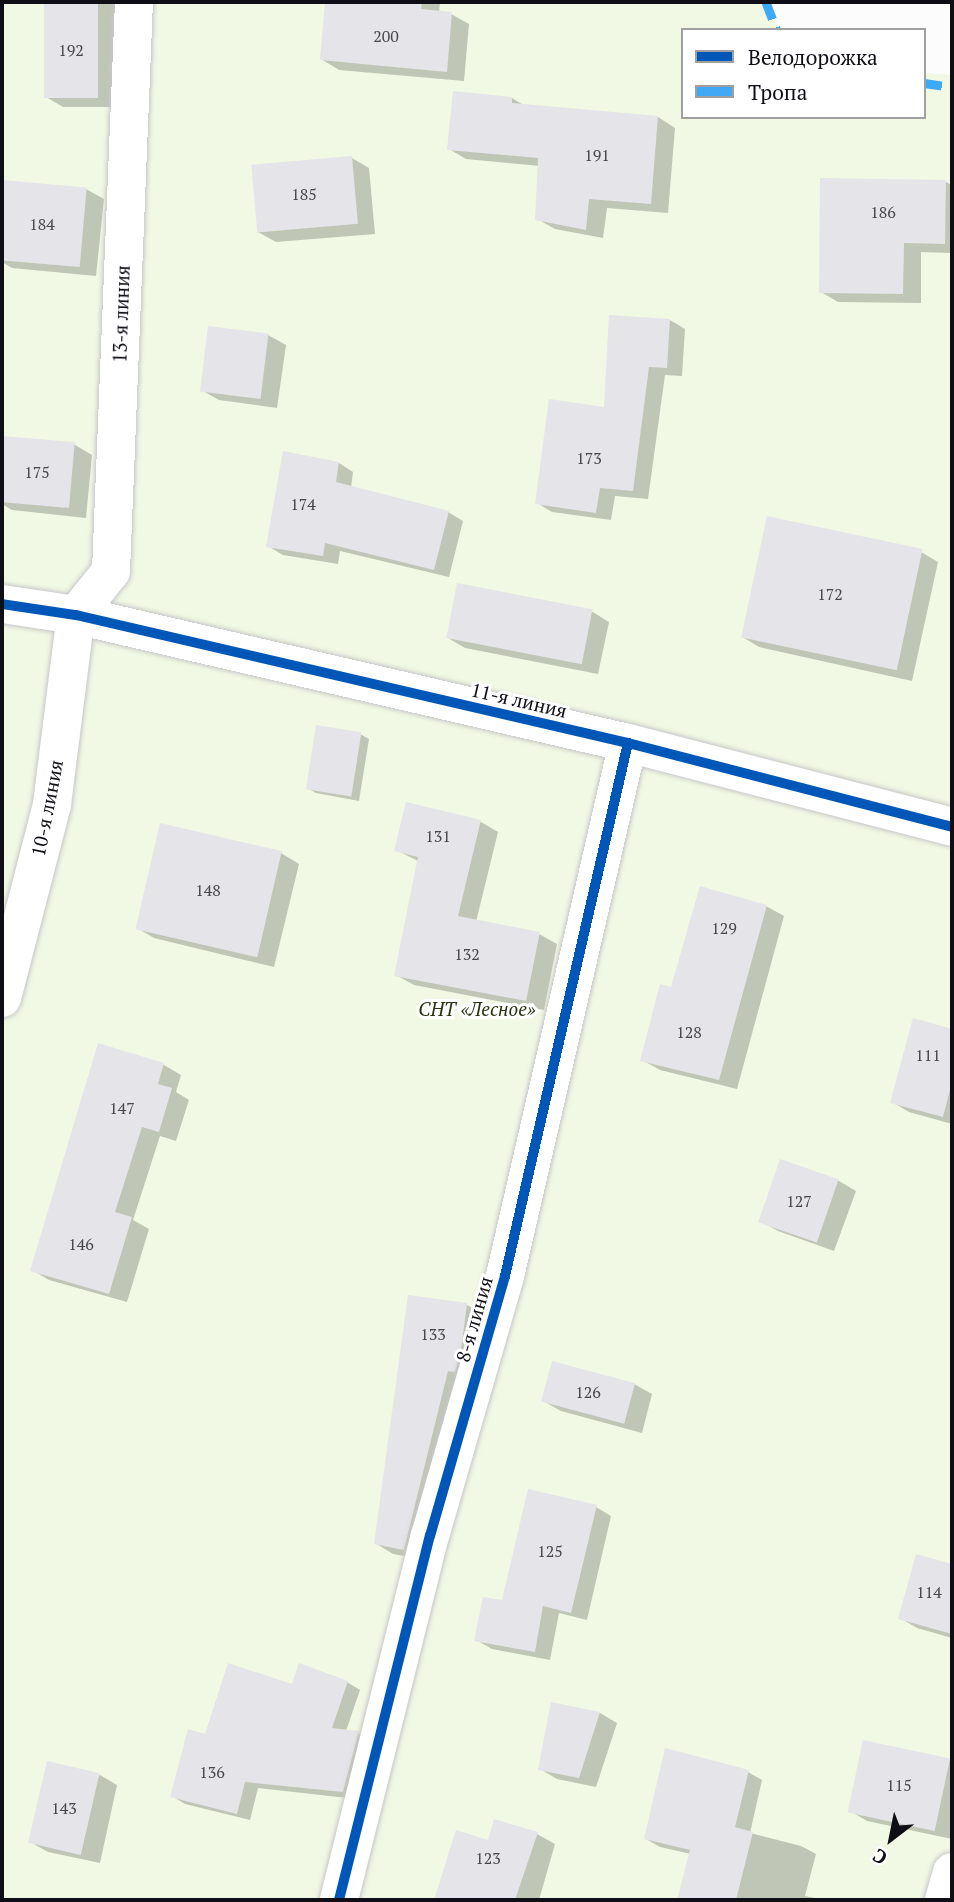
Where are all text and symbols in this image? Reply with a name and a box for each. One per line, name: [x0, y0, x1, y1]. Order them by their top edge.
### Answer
house number: 200: [373, 26, 399, 46]
legend: [681, 28, 926, 119]
house number: 192: [58, 40, 84, 60]
text: Велодорожка: [748, 43, 878, 71]
text: Тропа: [748, 78, 807, 106]
house number: 191: [584, 145, 610, 165]
house number: 185: [291, 184, 317, 204]
house number: 186: [870, 202, 896, 222]
house number: 184: [29, 214, 55, 234]
street label: 13-я линия: [108, 264, 134, 364]
house number: 173: [576, 448, 602, 468]
house number: 175: [24, 462, 50, 482]
house number: 174: [290, 494, 316, 514]
house number: 172: [817, 584, 843, 604]
street label: 11-я линия: [469, 678, 569, 722]
street label: 10-я линия: [26, 758, 68, 858]
house number: 131: [425, 826, 451, 846]
house number: 148: [195, 880, 221, 900]
house number: 129: [711, 918, 737, 938]
house number: 132: [454, 944, 480, 964]
park label: СНТ «Лесное»: [418, 998, 536, 1020]
house number: 128: [676, 1022, 702, 1042]
house number: 111: [915, 1045, 941, 1065]
house number: 147: [109, 1098, 135, 1118]
house number: 127: [786, 1191, 812, 1211]
house number: 146: [68, 1234, 94, 1254]
street label: 8-я линия: [451, 1273, 497, 1365]
house number: 133: [420, 1324, 446, 1344]
house number: 126: [575, 1382, 601, 1402]
house number: 125: [537, 1541, 563, 1561]
house number: 114: [916, 1582, 942, 1602]
house number: 136: [199, 1762, 225, 1782]
house number: 115: [886, 1775, 912, 1795]
house number: 143: [51, 1798, 77, 1818]
north arrow: [856, 1804, 926, 1874]
text: С: [868, 1843, 891, 1871]
house number: 123: [475, 1848, 501, 1868]

